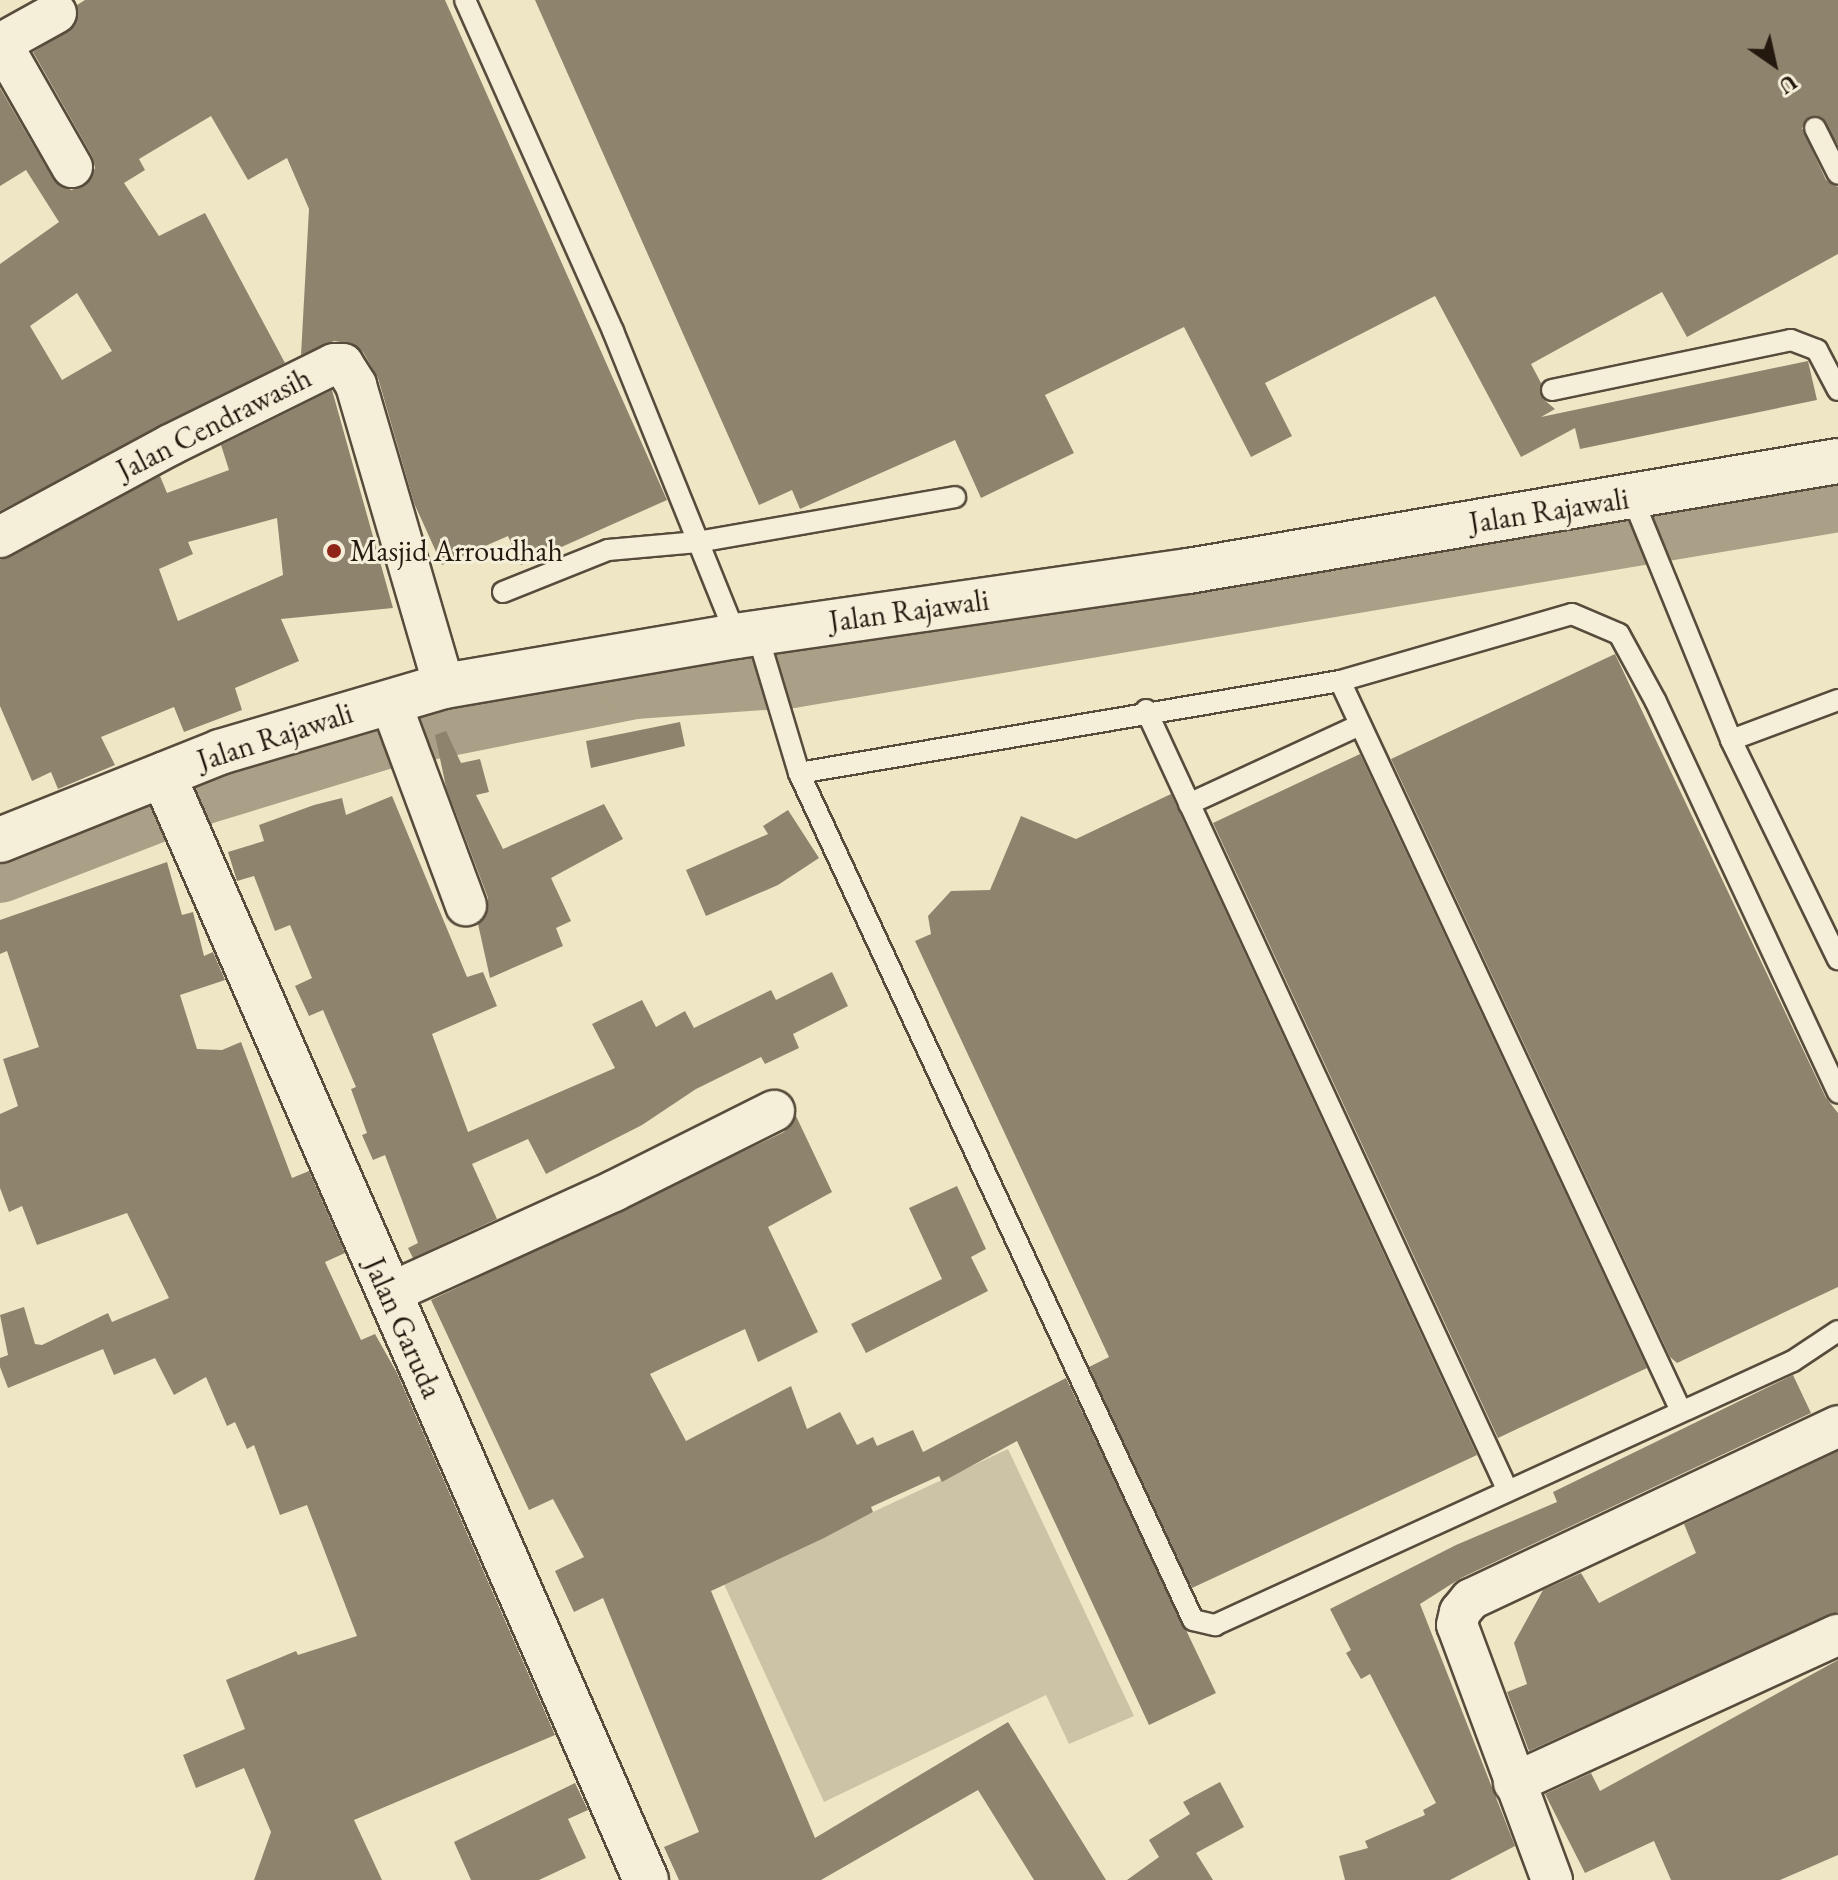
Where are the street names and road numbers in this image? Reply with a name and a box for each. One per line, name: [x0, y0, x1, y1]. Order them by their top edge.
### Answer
street label: Jalan Cendrawasih: [111, 360, 317, 488]
street label: Jalan Rajawali: [1467, 481, 1631, 541]
street label: Jalan Rajawali: [827, 582, 991, 640]
street label: Jalan Rajawali: [193, 695, 357, 779]
street label: Jalan Garuda: [356, 1252, 450, 1404]

